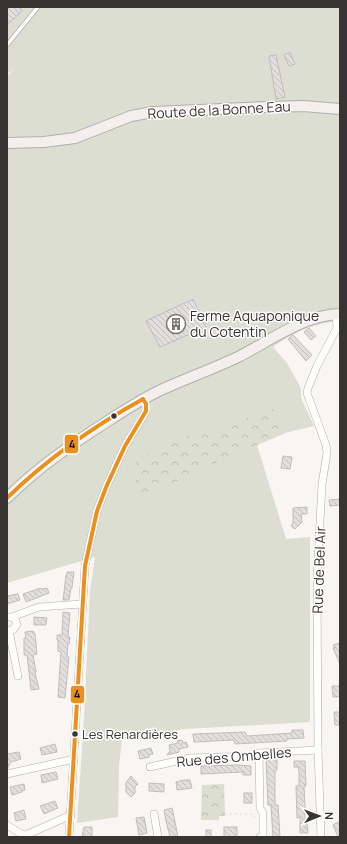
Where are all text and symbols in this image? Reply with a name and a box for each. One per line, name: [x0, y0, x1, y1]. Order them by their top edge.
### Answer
street label: Route de la Bonne Eau: [147, 96, 291, 123]
place label: Ferme Aquaponique du Cotentin: [190, 306, 319, 341]
building icon: Ferme Aquaponique du Cotentin: [165, 313, 187, 335]
unlabelled marker: [109, 411, 119, 421]
line badge: 4: [64, 434, 79, 454]
text: 4: [69, 436, 76, 451]
street label: Rue de Bel Air: [307, 526, 330, 614]
line badge: 4: [70, 685, 85, 704]
text: 4: [74, 686, 81, 701]
place label: Les Renardières: [82, 725, 178, 743]
marker: Les Renardières: [70, 729, 80, 739]
street label: Rue des Ombelles: [176, 742, 292, 771]
north arrow: [299, 796, 339, 836]
text: N: [322, 812, 337, 820]

